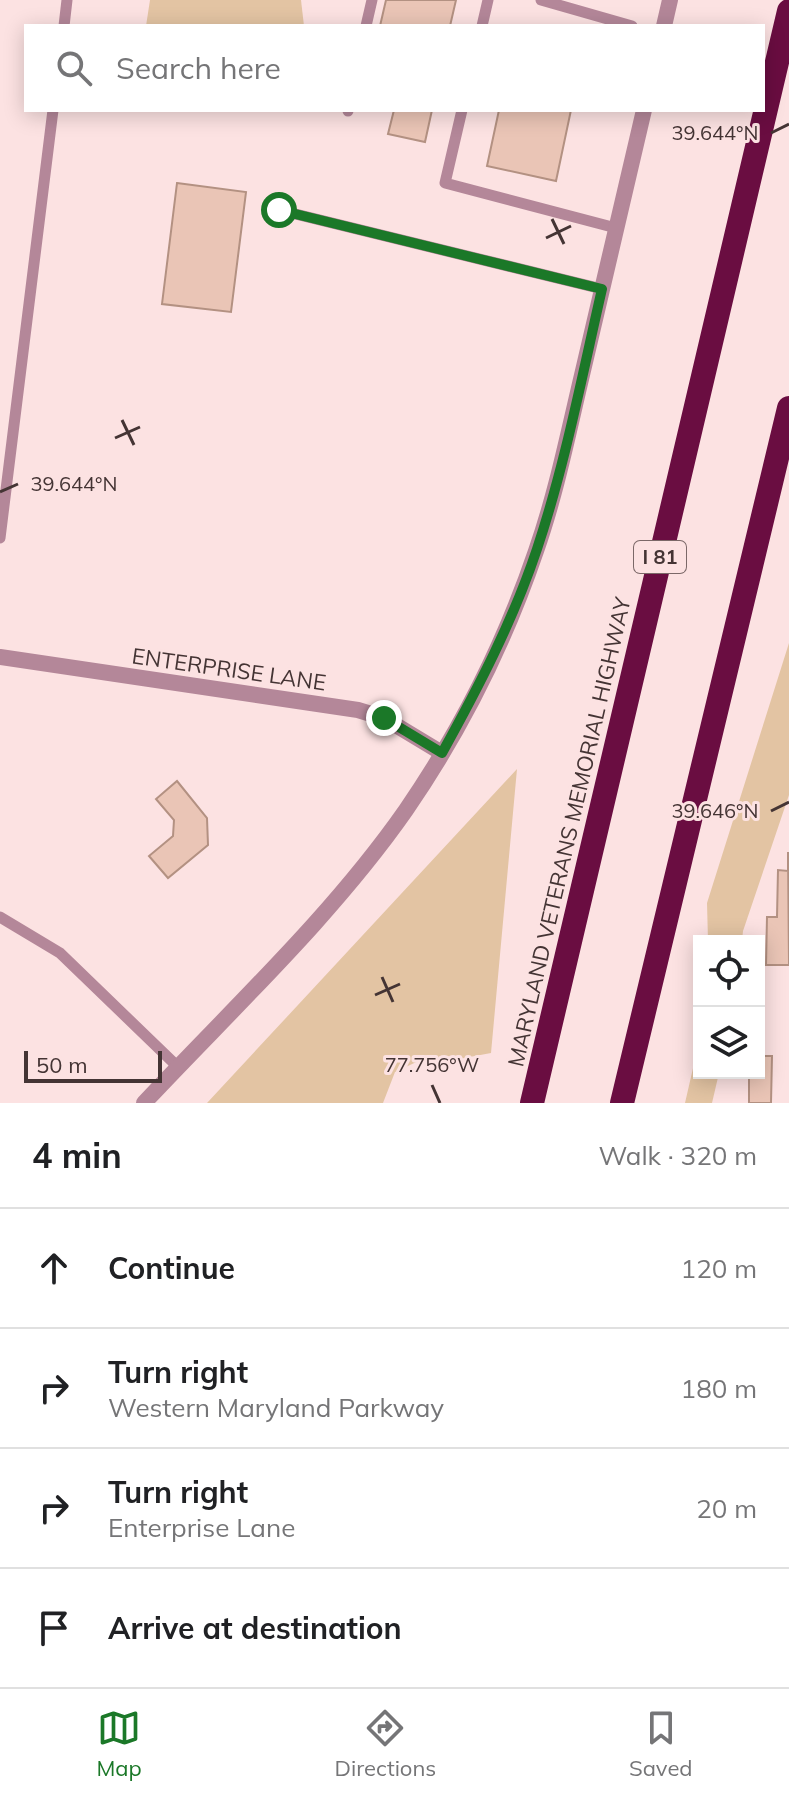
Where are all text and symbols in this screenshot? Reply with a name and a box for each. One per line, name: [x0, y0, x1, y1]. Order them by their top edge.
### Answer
search box: [24, 24, 765, 112]
icon: search: [52, 46, 96, 90]
text: Search here: [116, 49, 281, 87]
text: 39.644°N: [672, 120, 758, 145]
route start: [261, 192, 297, 228]
text: 39.644°N: [31, 471, 117, 496]
road number: I 81: [634, 541, 686, 573]
street label: MARYLAND VETERANS MEMORIAL HIGHWAY: [501, 594, 637, 1069]
street label: ENTERPRISE LANE: [130, 642, 328, 696]
route end: [366, 700, 402, 736]
text: 39.646°N: [672, 798, 758, 823]
map controls: [693, 935, 765, 1079]
button: locate: [693, 935, 765, 1007]
button: layers: [693, 1007, 765, 1079]
scale bar: [24, 1047, 162, 1083]
text: 50 m: [36, 1051, 87, 1079]
text: 77.756°W: [385, 1052, 479, 1077]
text: 4 min: [32, 1134, 122, 1177]
text: Walk · 320 m: [598, 1139, 757, 1172]
icon: ahead: [32, 1246, 76, 1290]
text: Continue: [108, 1249, 235, 1287]
text: 120 m: [681, 1252, 757, 1285]
text: Turn right: [108, 1353, 248, 1391]
icon: right: [32, 1366, 76, 1410]
text: 180 m: [681, 1372, 757, 1405]
text: Western Maryland Parkway: [108, 1391, 444, 1424]
text: Turn right: [108, 1473, 248, 1511]
icon: right: [32, 1486, 76, 1530]
text: 20 m: [696, 1492, 757, 1525]
text: Enterprise Lane: [108, 1511, 295, 1544]
icon: arrive: [32, 1606, 76, 1650]
text: Arrive at destination: [108, 1609, 402, 1647]
tab: Map: [96, 1706, 142, 1782]
tab: Directions: [335, 1706, 436, 1782]
tab: Saved: [629, 1706, 693, 1782]

